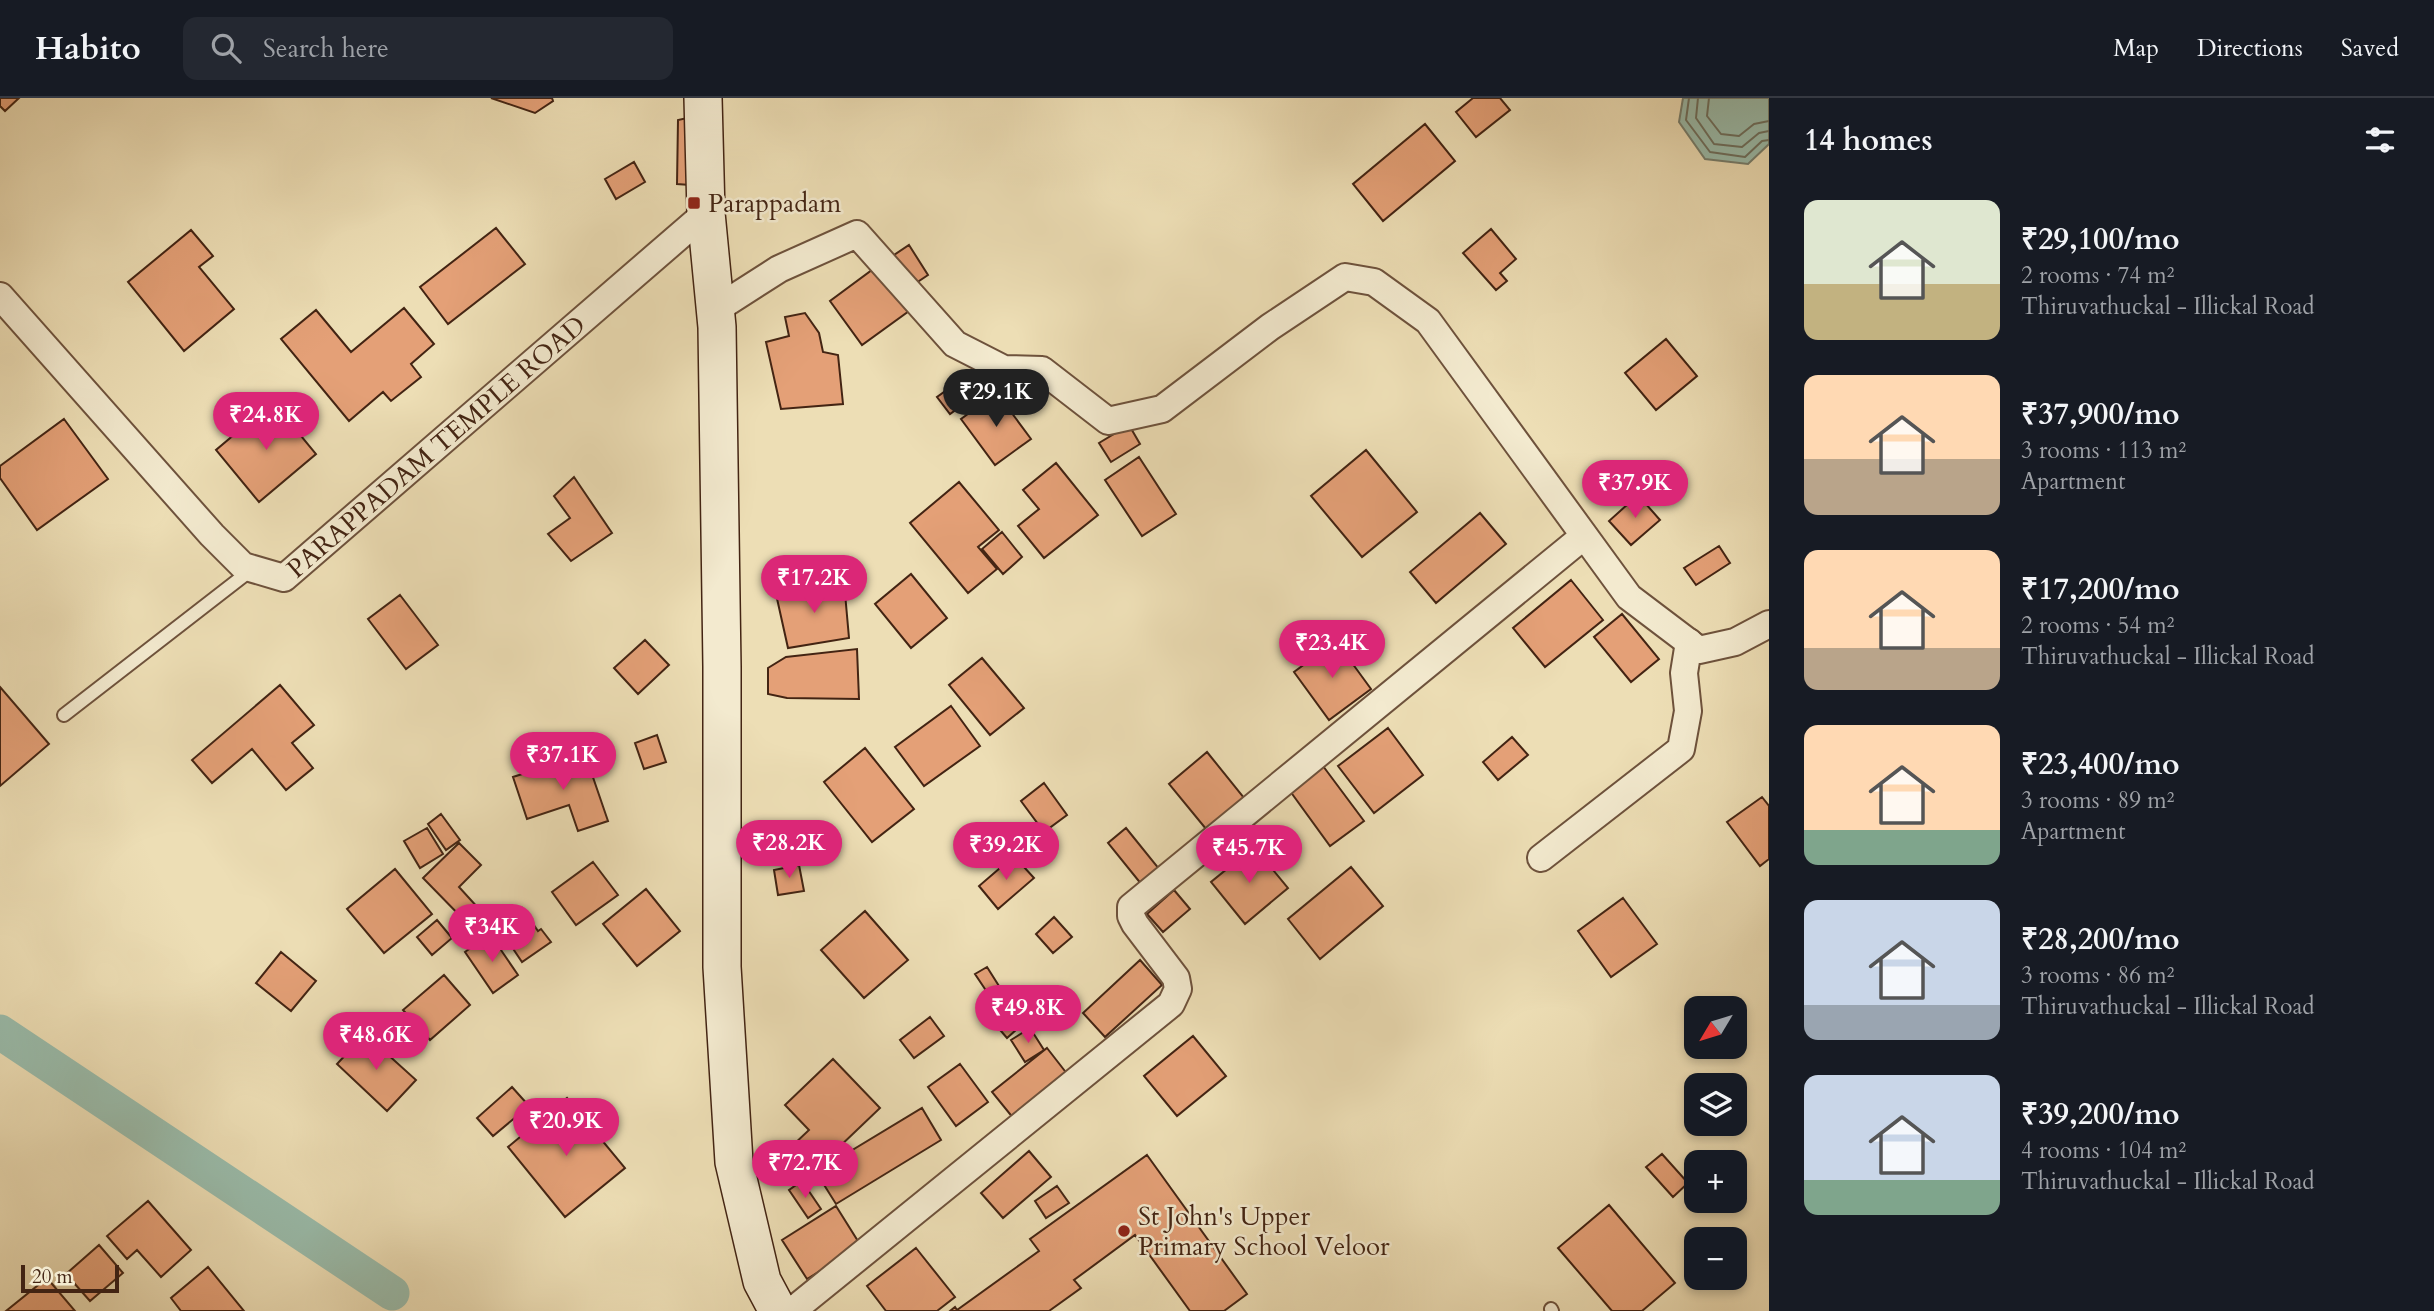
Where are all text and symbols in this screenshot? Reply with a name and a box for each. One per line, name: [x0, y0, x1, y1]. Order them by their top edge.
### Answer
search box: [183, 17, 673, 80]
text: Habito: [35, 26, 141, 71]
icon: search: [207, 29, 245, 67]
text: Search here: [263, 31, 389, 66]
text: Map: [2113, 32, 2159, 65]
text: Directions: [2197, 32, 2303, 65]
text: Saved: [2341, 32, 2399, 65]
text: 14 homes: [1804, 120, 1933, 161]
icon: filters: [2361, 121, 2399, 159]
place label: Parappadam: [708, 186, 841, 221]
marker: Parappadam: [686, 195, 702, 211]
text: ₹29,100/mo: [2021, 219, 2180, 260]
icon: home: [1860, 228, 1944, 312]
text: 2 rooms · 74 m²: [2021, 260, 2174, 291]
text: Thiruvathuckal - Illickal Road: [2021, 291, 2315, 322]
street label: PARAPPADAM TEMPLE ROAD: [279, 307, 593, 586]
pin: ₹29.1K: [939, 370, 1053, 429]
text: ₹29.1K: [959, 376, 1033, 407]
pin: ₹24.8K: [209, 392, 323, 452]
text: ₹37,900/mo: [2021, 394, 2180, 435]
text: ₹24.8K: [229, 399, 303, 430]
icon: home: [1860, 403, 1944, 487]
text: 3 rooms · 113 m²: [2021, 435, 2186, 466]
pin: ₹37.9K: [1578, 460, 1692, 520]
text: Apartment: [2021, 466, 2125, 497]
text: ₹37.9K: [1598, 467, 1672, 498]
pin: ₹17.2K: [757, 556, 871, 615]
text: ₹17.2K: [777, 562, 851, 593]
text: ₹17,200/mo: [2021, 569, 2180, 610]
icon: home: [1860, 578, 1944, 662]
text: 2 rooms · 54 m²: [2021, 610, 2174, 641]
pin: ₹23.4K: [1275, 620, 1389, 680]
text: ₹23.4K: [1295, 627, 1369, 658]
text: Thiruvathuckal - Illickal Road: [2021, 641, 2315, 672]
pin: ₹37.1K: [506, 732, 620, 792]
text: ₹37.1K: [526, 739, 600, 770]
text: ₹23,400/mo: [2021, 744, 2180, 785]
icon: home: [1860, 753, 1944, 837]
text: 3 rooms · 89 m²: [2021, 785, 2174, 816]
text: Apartment: [2021, 816, 2125, 847]
pin: ₹28.2K: [732, 820, 846, 880]
pin: ₹39.2K: [949, 822, 1063, 882]
pin: ₹45.7K: [1192, 826, 1306, 885]
text: ₹28.2K: [752, 827, 826, 858]
text: ₹39.2K: [969, 829, 1043, 860]
text: ₹45.7K: [1212, 832, 1286, 863]
pin: ₹34K: [451, 904, 533, 964]
text: ₹34K: [464, 911, 520, 942]
text: ₹28,200/mo: [2021, 919, 2180, 960]
icon: home: [1860, 928, 1944, 1012]
text: 3 rooms · 86 m²: [2021, 960, 2174, 991]
pin: ₹49.8K: [971, 986, 1085, 1045]
text: Thiruvathuckal - Illickal Road: [2021, 991, 2315, 1022]
text: ₹49.8K: [991, 992, 1065, 1023]
north arrow: [1684, 996, 1746, 1059]
map controls: [1684, 996, 1747, 1290]
pin: ₹48.6K: [319, 1012, 433, 1072]
text: ₹48.6K: [339, 1019, 413, 1050]
button: layers: [1684, 1073, 1747, 1136]
text: ₹39,200/mo: [2021, 1094, 2180, 1135]
pin: ₹20.9K: [509, 1098, 623, 1158]
icon: home: [1860, 1103, 1944, 1187]
text: ₹20.9K: [529, 1105, 603, 1136]
text: 4 rooms · 104 m²: [2021, 1135, 2186, 1166]
pin: ₹72.7K: [748, 1140, 862, 1200]
text: ₹72.7K: [768, 1147, 842, 1178]
button: +: [1684, 1150, 1747, 1213]
text: Thiruvathuckal - Illickal Road: [2021, 1166, 2315, 1197]
place label: St John's Upper Primary School Veloor: [1138, 1199, 1390, 1264]
marker: St John's Upper Primary School Veloor: [1116, 1223, 1132, 1239]
button: −: [1684, 1227, 1747, 1290]
scale bar: [21, 1262, 119, 1294]
text: 20 m: [32, 1264, 73, 1290]

